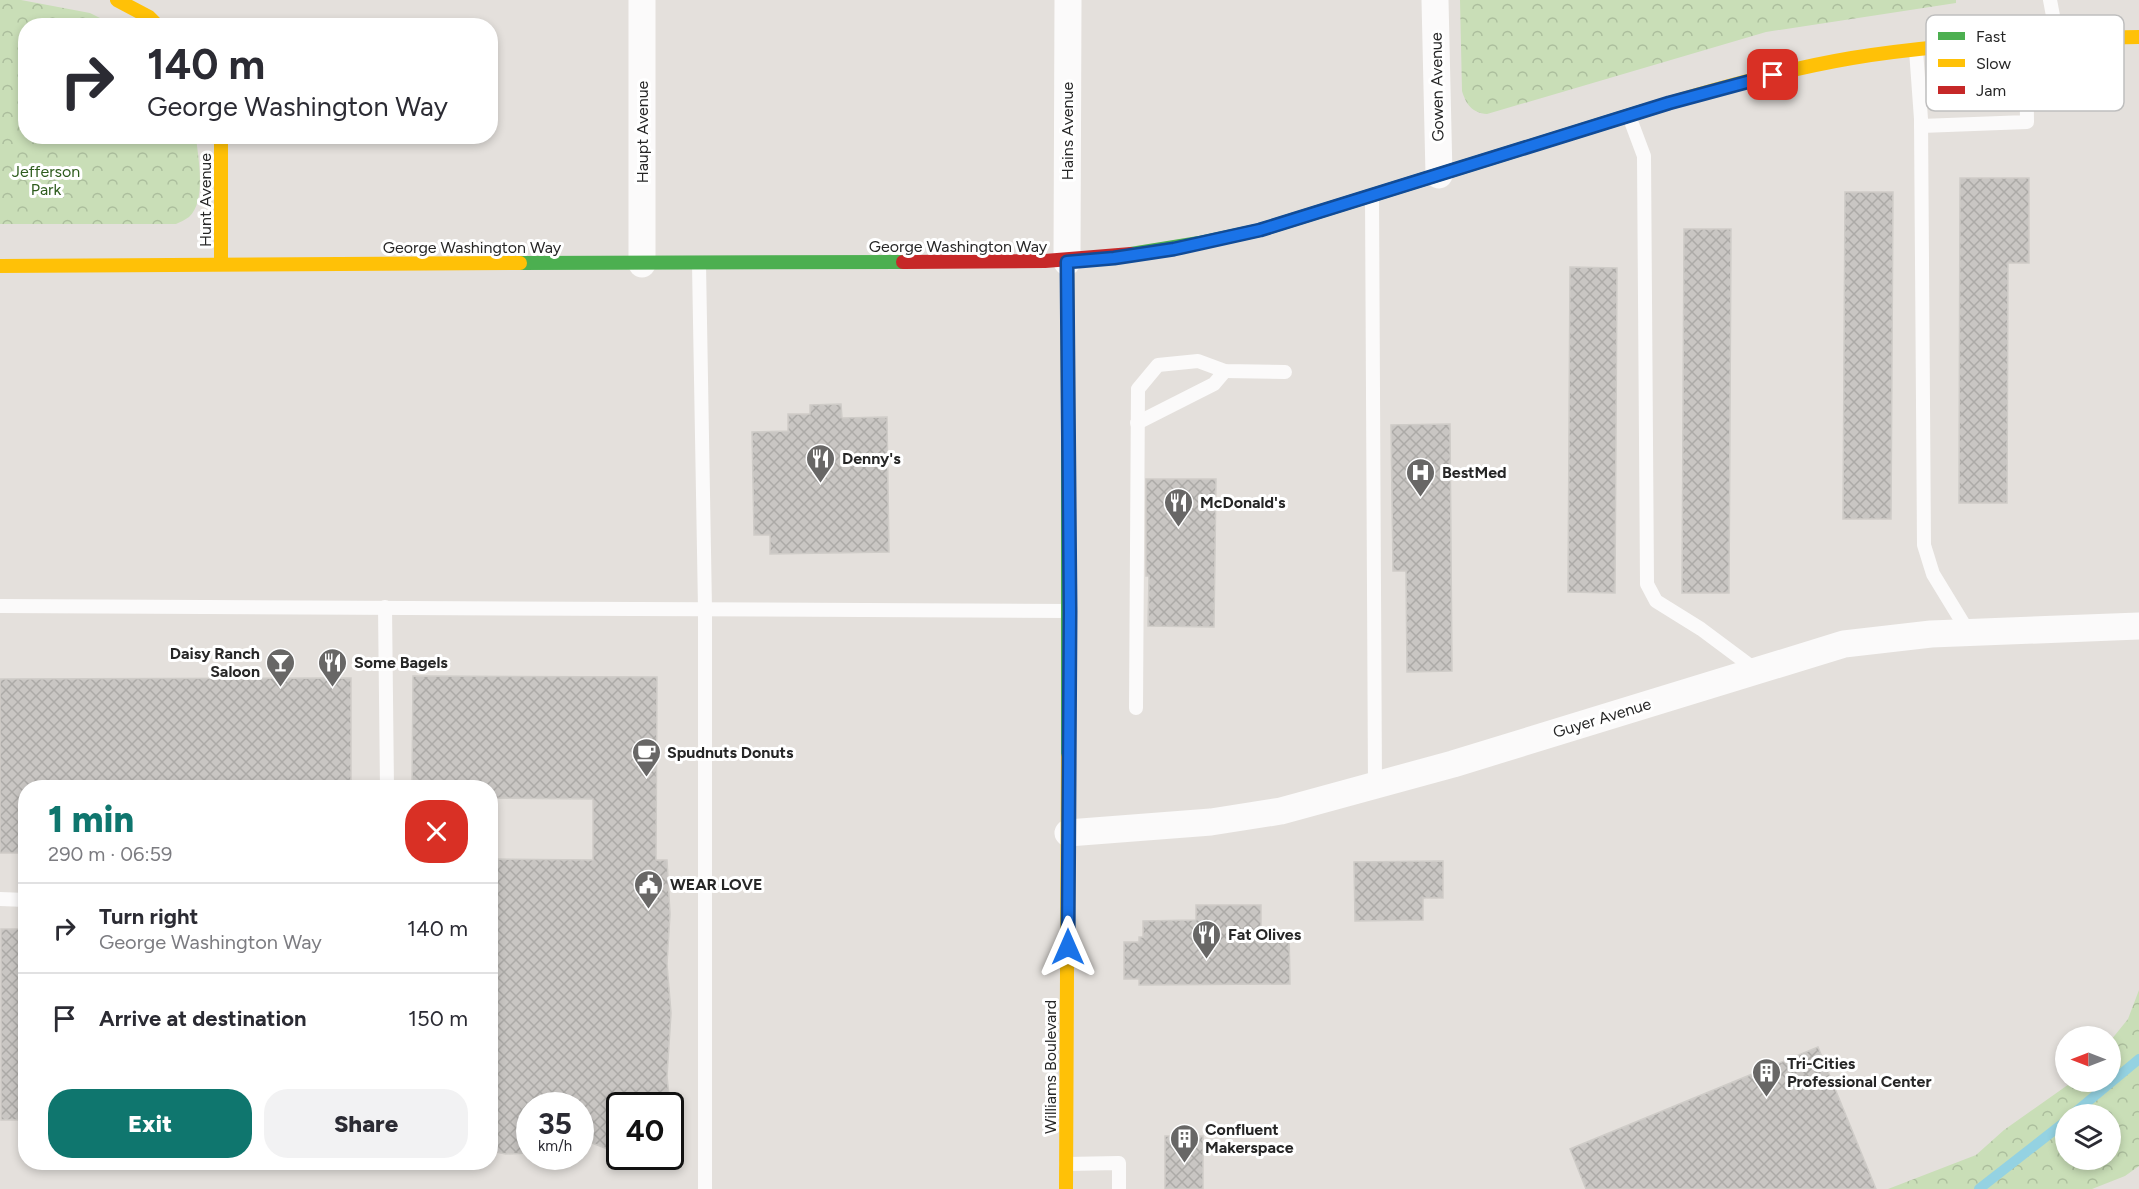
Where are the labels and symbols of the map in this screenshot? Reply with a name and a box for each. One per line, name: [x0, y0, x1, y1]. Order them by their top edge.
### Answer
legend: [1926, 15, 2124, 111]
text: Fast: [1976, 27, 2006, 46]
street label: Gowen Avenue: [1427, 32, 1447, 142]
pin: [1747, 49, 1798, 100]
text: Slow: [1976, 54, 2011, 73]
street label: Haupt Avenue: [633, 80, 652, 183]
text: Jam: [1976, 81, 2006, 100]
street label: Hains Avenue: [1058, 82, 1077, 180]
street label: Hunt Avenue: [196, 153, 215, 247]
park label: Jefferson Park: [12, 162, 80, 199]
street label: George Washington Way: [869, 237, 1048, 256]
street label: George Washington Way: [383, 238, 562, 257]
restaurant icon: Denny's: [805, 442, 837, 484]
place label: Denny's: [842, 449, 901, 468]
hospital icon: BestMed: [1405, 456, 1437, 498]
place label: BestMed: [1442, 463, 1507, 482]
restaurant icon: McDonald's: [1163, 486, 1195, 528]
place label: McDonald's: [1200, 493, 1286, 512]
place label: Daisy Ranch Saloon: [170, 644, 260, 681]
bar icon: Daisy Ranch Saloon: [265, 646, 297, 688]
restaurant icon: Some Bagels: [317, 646, 349, 688]
place label: Some Bagels: [354, 653, 448, 672]
street label: Guyer Avenue: [1551, 694, 1654, 742]
cafe icon: Spudnuts Donuts: [630, 736, 662, 778]
place label: Spudnuts Donuts: [667, 743, 794, 762]
public building icon: WEAR LOVE: [633, 868, 665, 910]
place label: WEAR LOVE: [670, 875, 762, 894]
position arrow: [1036, 915, 1100, 979]
restaurant icon: Fat Olives: [1191, 918, 1223, 960]
place label: Fat Olives: [1228, 925, 1302, 944]
street label: Williams Boulevard: [1041, 1000, 1060, 1134]
north arrow: [2055, 1026, 2121, 1092]
place label: Tri-Cities Professional Center: [1787, 1054, 1931, 1091]
building icon: Tri-Cities Professional Center: [1750, 1056, 1782, 1098]
speed limit sign: 40: [606, 1092, 684, 1170]
place label: Confluent Makerspace: [1205, 1120, 1294, 1157]
building icon: Confluent Makerspace: [1168, 1122, 1200, 1164]

